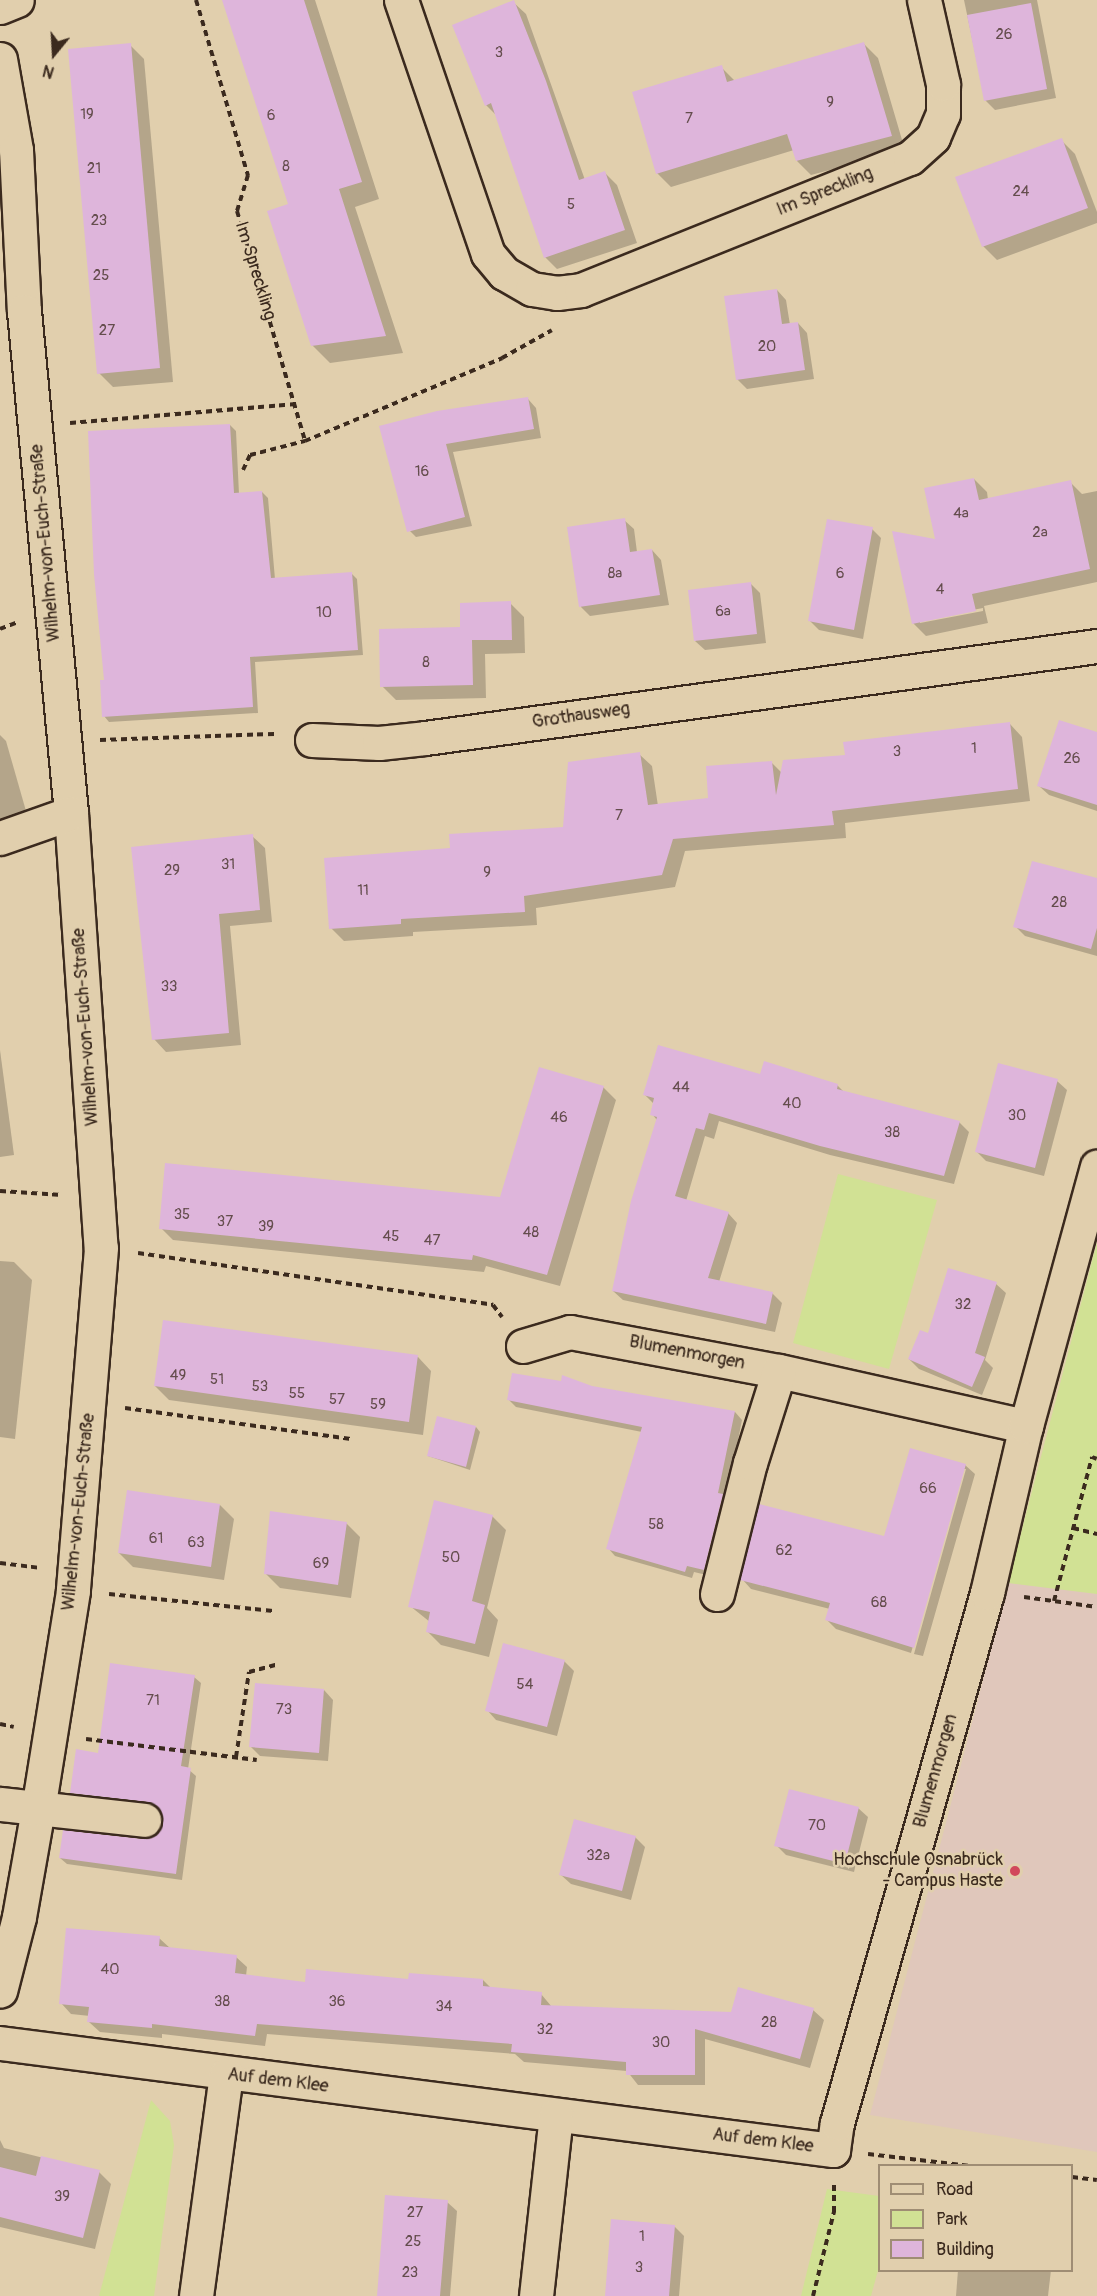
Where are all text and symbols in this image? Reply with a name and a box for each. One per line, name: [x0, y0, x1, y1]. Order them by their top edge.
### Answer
north arrow: [24, 24, 84, 84]
house number: 26: [995, 26, 1013, 44]
house number: 3: [495, 44, 503, 62]
text: N: [40, 60, 57, 82]
house number: 9: [826, 94, 834, 112]
house number: 19: [80, 106, 94, 124]
house number: 6: [267, 107, 275, 125]
house number: 7: [685, 110, 693, 128]
house number: 8: [282, 158, 290, 176]
house number: 21: [87, 160, 101, 178]
street label: Im Spreckling: [774, 163, 876, 221]
house number: 24: [1012, 183, 1030, 201]
house number: 5: [567, 196, 575, 214]
house number: 23: [91, 212, 107, 230]
street label: Im Spreckling: [230, 219, 280, 323]
house number: 25: [93, 267, 109, 285]
house number: 27: [99, 322, 115, 340]
house number: 20: [758, 338, 776, 356]
street label: Wilhelm-von-Euch-Straße: [27, 443, 65, 643]
house number: 16: [415, 463, 429, 481]
house number: 4a: [953, 505, 969, 523]
house number: 2a: [1032, 524, 1048, 542]
house number: 8a: [608, 565, 622, 583]
house number: 6: [836, 565, 844, 583]
house number: 4: [936, 581, 944, 599]
house number: 6a: [715, 603, 731, 621]
house number: 10: [316, 604, 332, 622]
house number: 8: [422, 654, 430, 672]
street label: Grothausweg: [531, 698, 631, 734]
house number: 1: [971, 740, 977, 758]
house number: 3: [893, 743, 901, 761]
house number: 26: [1063, 750, 1081, 768]
house number: 7: [615, 807, 623, 825]
house number: 31: [221, 856, 235, 874]
house number: 29: [164, 862, 180, 880]
house number: 9: [483, 864, 491, 882]
house number: 11: [357, 882, 369, 900]
house number: 28: [1051, 894, 1067, 912]
street label: Wilhelm-von-Euch-Straße: [68, 927, 104, 1127]
house number: 33: [161, 978, 177, 996]
house number: 44: [672, 1079, 690, 1097]
house number: 40: [783, 1095, 801, 1113]
house number: 30: [1008, 1107, 1026, 1125]
house number: 46: [550, 1109, 568, 1127]
house number: 38: [884, 1124, 900, 1142]
house number: 35: [174, 1206, 190, 1224]
house number: 37: [217, 1213, 233, 1231]
house number: 39: [258, 1218, 274, 1236]
house number: 48: [523, 1224, 539, 1242]
house number: 45: [383, 1228, 399, 1246]
house number: 47: [424, 1232, 440, 1250]
house number: 32: [955, 1296, 971, 1314]
street label: Blumenmorgen: [627, 1331, 747, 1375]
house number: 49: [170, 1367, 186, 1385]
house number: 51: [210, 1371, 224, 1389]
house number: 53: [252, 1378, 268, 1396]
house number: 55: [289, 1385, 305, 1403]
house number: 57: [329, 1391, 345, 1409]
house number: 59: [370, 1396, 386, 1414]
street label: Wilhelm-von-Euch-Straße: [58, 1412, 100, 1612]
house number: 66: [919, 1480, 937, 1498]
house number: 58: [648, 1516, 664, 1534]
house number: 61: [149, 1530, 163, 1548]
house number: 63: [187, 1534, 205, 1552]
house number: 62: [775, 1542, 793, 1560]
house number: 50: [442, 1549, 460, 1567]
house number: 69: [313, 1555, 329, 1573]
house number: 68: [871, 1594, 887, 1612]
house number: 54: [517, 1676, 533, 1694]
house number: 71: [146, 1692, 160, 1710]
house number: 73: [276, 1701, 292, 1719]
street label: Blumenmorgen: [909, 1712, 963, 1830]
house number: 70: [808, 1817, 826, 1835]
house number: 32a: [586, 1847, 610, 1865]
place label: Hochschule Osnabrück - Campus Haste: [833, 1850, 1003, 1892]
marker: Hochschule Osnabrück - Campus Haste: [1008, 1864, 1022, 1878]
house number: 40: [101, 1961, 119, 1979]
house number: 38: [214, 1993, 230, 2011]
house number: 36: [328, 1993, 346, 2011]
house number: 34: [435, 1998, 453, 2016]
house number: 28: [761, 2014, 777, 2032]
house number: 32: [537, 2021, 553, 2039]
house number: 30: [652, 2034, 670, 2052]
street label: Auf dem Klee: [226, 2064, 330, 2098]
street label: Auf dem Klee: [711, 2124, 815, 2158]
legend: [878, 2164, 1073, 2272]
text: Road: [936, 2178, 973, 2201]
house number: 39: [54, 2188, 70, 2206]
house number: 27: [407, 2204, 423, 2222]
text: Park: [936, 2208, 968, 2231]
house number: 1: [639, 2228, 645, 2246]
house number: 25: [405, 2233, 421, 2251]
text: Building: [936, 2238, 994, 2261]
house number: 3: [635, 2259, 643, 2277]
house number: 23: [402, 2264, 418, 2282]

